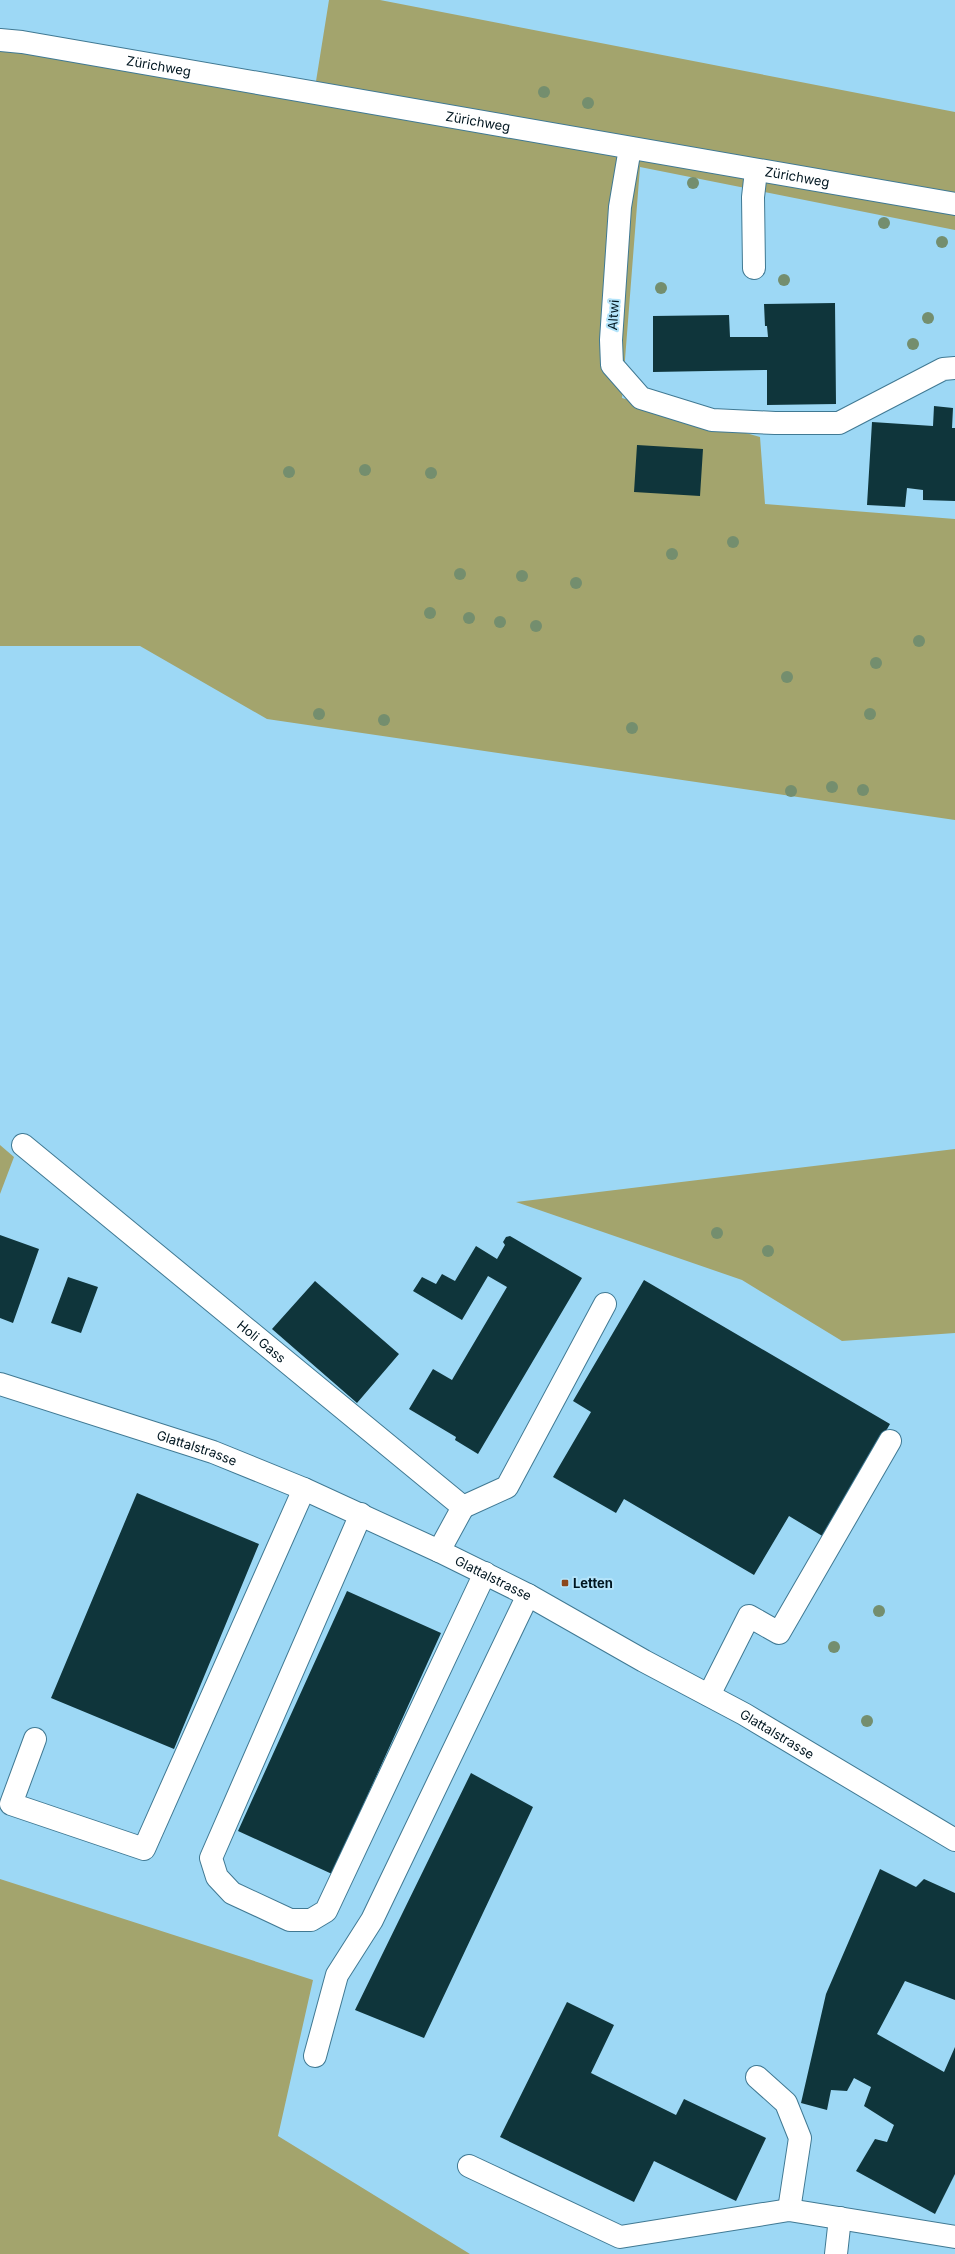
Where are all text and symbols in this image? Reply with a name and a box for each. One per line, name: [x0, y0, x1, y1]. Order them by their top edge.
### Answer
street label: Zürichweg: [125, 52, 192, 79]
street label: Zürichweg: [445, 108, 512, 135]
street label: Zürichweg: [764, 163, 831, 190]
street label: Altwi: [604, 299, 622, 331]
street label: Holi Gass: [234, 1317, 289, 1366]
street label: Glattalstrasse: [155, 1427, 239, 1469]
street label: Glattalstrasse: [452, 1552, 534, 1604]
place label: Letten: [573, 1575, 613, 1591]
marker: Letten: [560, 1578, 570, 1588]
street label: Glattalstrasse: [737, 1706, 817, 1762]

